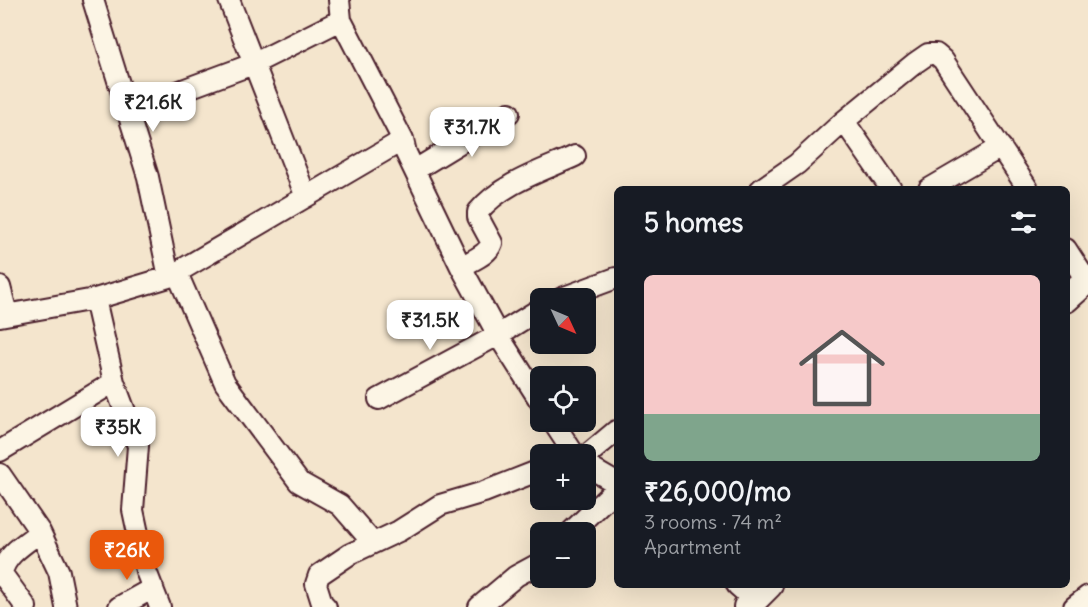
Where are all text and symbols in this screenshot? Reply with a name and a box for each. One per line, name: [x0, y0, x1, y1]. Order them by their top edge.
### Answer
pin: ₹21.6K: [104, 82, 202, 133]
text: ₹21.6K: [124, 89, 182, 114]
pin: ₹31.7K: [423, 107, 521, 158]
text: ₹31.7K: [444, 114, 500, 139]
text: 5 homes: [644, 206, 743, 239]
icon: filters: [1007, 206, 1040, 239]
north arrow: [530, 288, 596, 354]
map controls: [530, 288, 596, 588]
pin: ₹31.5K: [381, 300, 479, 351]
text: ₹31.5K: [401, 307, 459, 332]
icon: home: [788, 314, 896, 422]
button: locate: [530, 366, 596, 432]
pin: ₹35K: [82, 407, 154, 458]
text: ₹35K: [95, 414, 141, 439]
button: +: [530, 444, 596, 510]
text: ₹26,000/mo: [644, 475, 791, 508]
text: 3 rooms · 74 m²: [644, 509, 782, 534]
button: −: [530, 522, 596, 588]
pin: ₹26K: [91, 530, 163, 581]
text: Apartment: [644, 534, 741, 559]
text: ₹26K: [104, 537, 150, 562]

